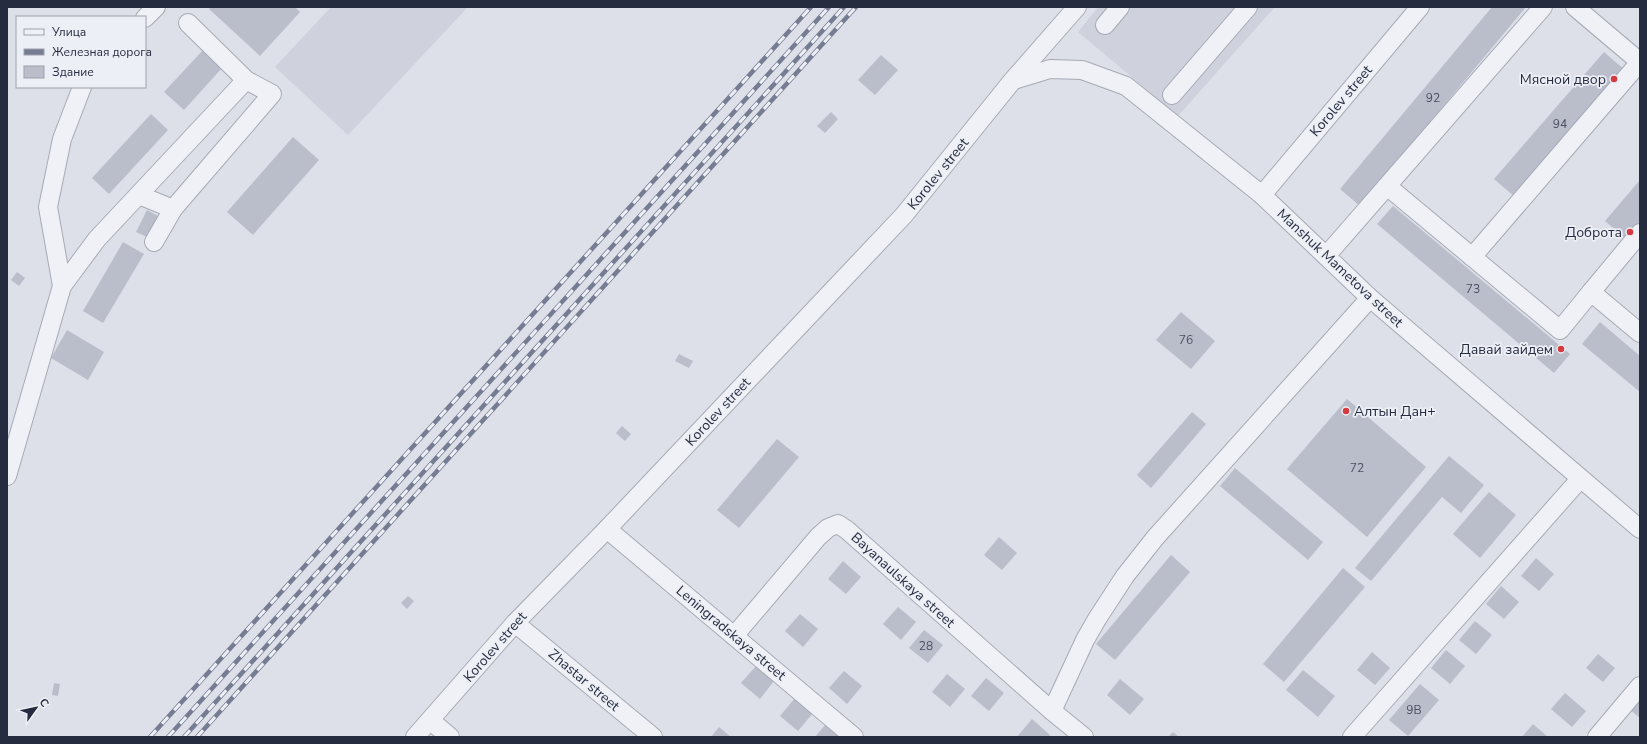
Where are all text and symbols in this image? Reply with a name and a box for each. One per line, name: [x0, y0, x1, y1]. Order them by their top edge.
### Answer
legend: [16, 16, 146, 88]
text: Улица: [51, 24, 86, 40]
text: Железная дорога: [52, 44, 152, 60]
street label: Korolev street: [1306, 61, 1376, 141]
text: Здание: [52, 64, 94, 80]
place label: Мясной двор: [1520, 70, 1606, 89]
marker: Мясной двор: [1609, 74, 1619, 84]
house number: 92: [1426, 90, 1440, 106]
house number: 94: [1553, 116, 1567, 132]
street label: Korolev street: [903, 134, 973, 214]
street label: Manshuk Mametova street: [1273, 204, 1407, 332]
place label: Доброта: [1565, 223, 1622, 242]
marker: Доброта: [1625, 227, 1635, 237]
house number: 73: [1466, 281, 1480, 297]
house number: 76: [1179, 332, 1193, 348]
place label: Давай зайдем: [1460, 340, 1553, 359]
marker: Давай зайдем: [1556, 344, 1566, 354]
street label: Korolev street: [681, 373, 755, 451]
place label: Алтын Дан+: [1354, 402, 1436, 421]
marker: Алтын Дан+: [1341, 406, 1351, 416]
house number: 72: [1350, 460, 1364, 476]
street label: Bayanaulskaya street: [847, 528, 959, 632]
street label: Leningradskaya street: [672, 581, 790, 685]
street label: Korolev street: [459, 608, 531, 686]
house number: 28: [919, 638, 933, 654]
street label: Zhastar street: [544, 645, 624, 715]
north arrow: [16, 688, 56, 728]
text: С: [36, 696, 53, 710]
house number: 9В: [1406, 702, 1422, 718]

